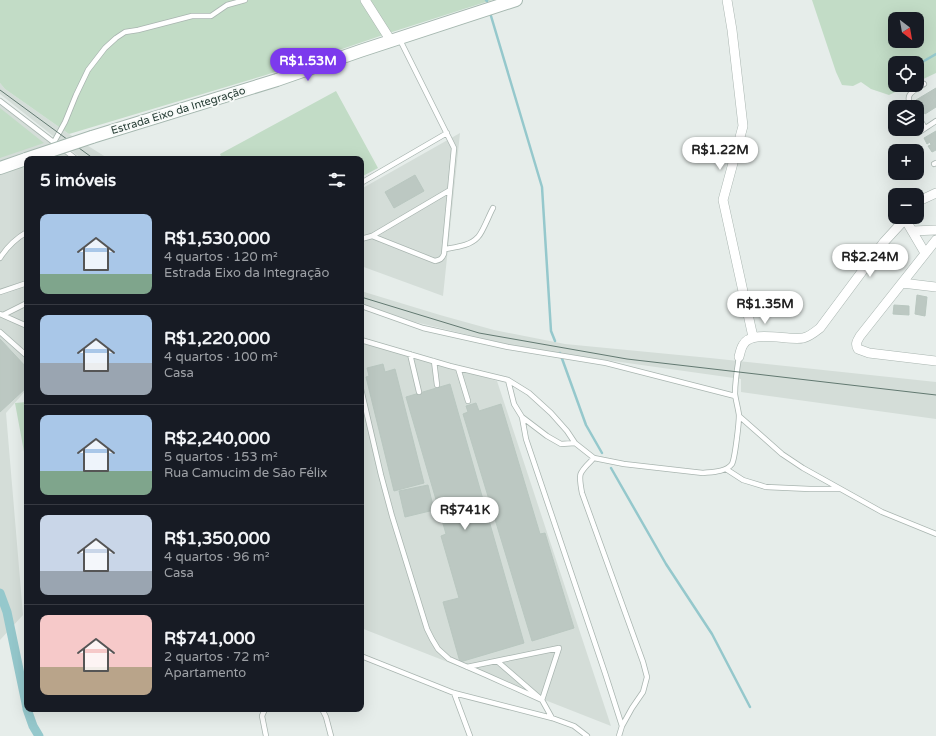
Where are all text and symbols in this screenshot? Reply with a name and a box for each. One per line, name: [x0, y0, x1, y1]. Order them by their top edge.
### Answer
north arrow: [888, 12, 924, 48]
map controls: [888, 12, 924, 224]
pin: R$1.53M: [271, 48, 345, 82]
text: R$1.53M: [279, 53, 337, 69]
button: locate: [888, 56, 924, 92]
street label: Estrada Eixo da Integração: [109, 84, 247, 137]
button: layers: [888, 100, 924, 136]
pin: R$1.22M: [683, 137, 757, 171]
text: R$1.22M: [691, 142, 749, 158]
button: +: [888, 144, 924, 180]
icon: filters: [326, 169, 348, 191]
text: 5 imóveis: [40, 170, 116, 191]
button: −: [888, 188, 924, 224]
text: R$1,530,000: [164, 228, 270, 249]
icon: home: [72, 230, 120, 278]
pin: R$2.24M: [833, 244, 907, 278]
text: 4 quartos · 120 m²: [164, 249, 278, 265]
text: R$2.24M: [841, 249, 899, 265]
text: Estrada Eixo da Integração: [164, 265, 329, 281]
pin: R$1.35M: [728, 291, 802, 325]
text: R$1.35M: [736, 296, 794, 312]
text: R$1,220,000: [164, 328, 270, 349]
icon: home: [72, 331, 120, 379]
text: 4 quartos · 100 m²: [164, 349, 278, 365]
text: Casa: [164, 365, 194, 381]
text: R$2,240,000: [164, 428, 270, 449]
icon: home: [72, 431, 120, 479]
text: 5 quartos · 153 m²: [164, 449, 278, 465]
text: Rua Camucim de São Félix: [164, 465, 327, 481]
pin: R$741K: [432, 497, 498, 531]
text: R$741K: [440, 502, 490, 518]
text: R$1,350,000: [164, 528, 270, 549]
icon: home: [72, 531, 120, 579]
text: 4 quartos · 96 m²: [164, 549, 270, 565]
text: Casa: [164, 565, 194, 581]
text: R$741,000: [164, 628, 255, 649]
icon: home: [72, 631, 120, 679]
text: 2 quartos · 72 m²: [164, 649, 270, 665]
text: Apartamento: [164, 665, 246, 681]

